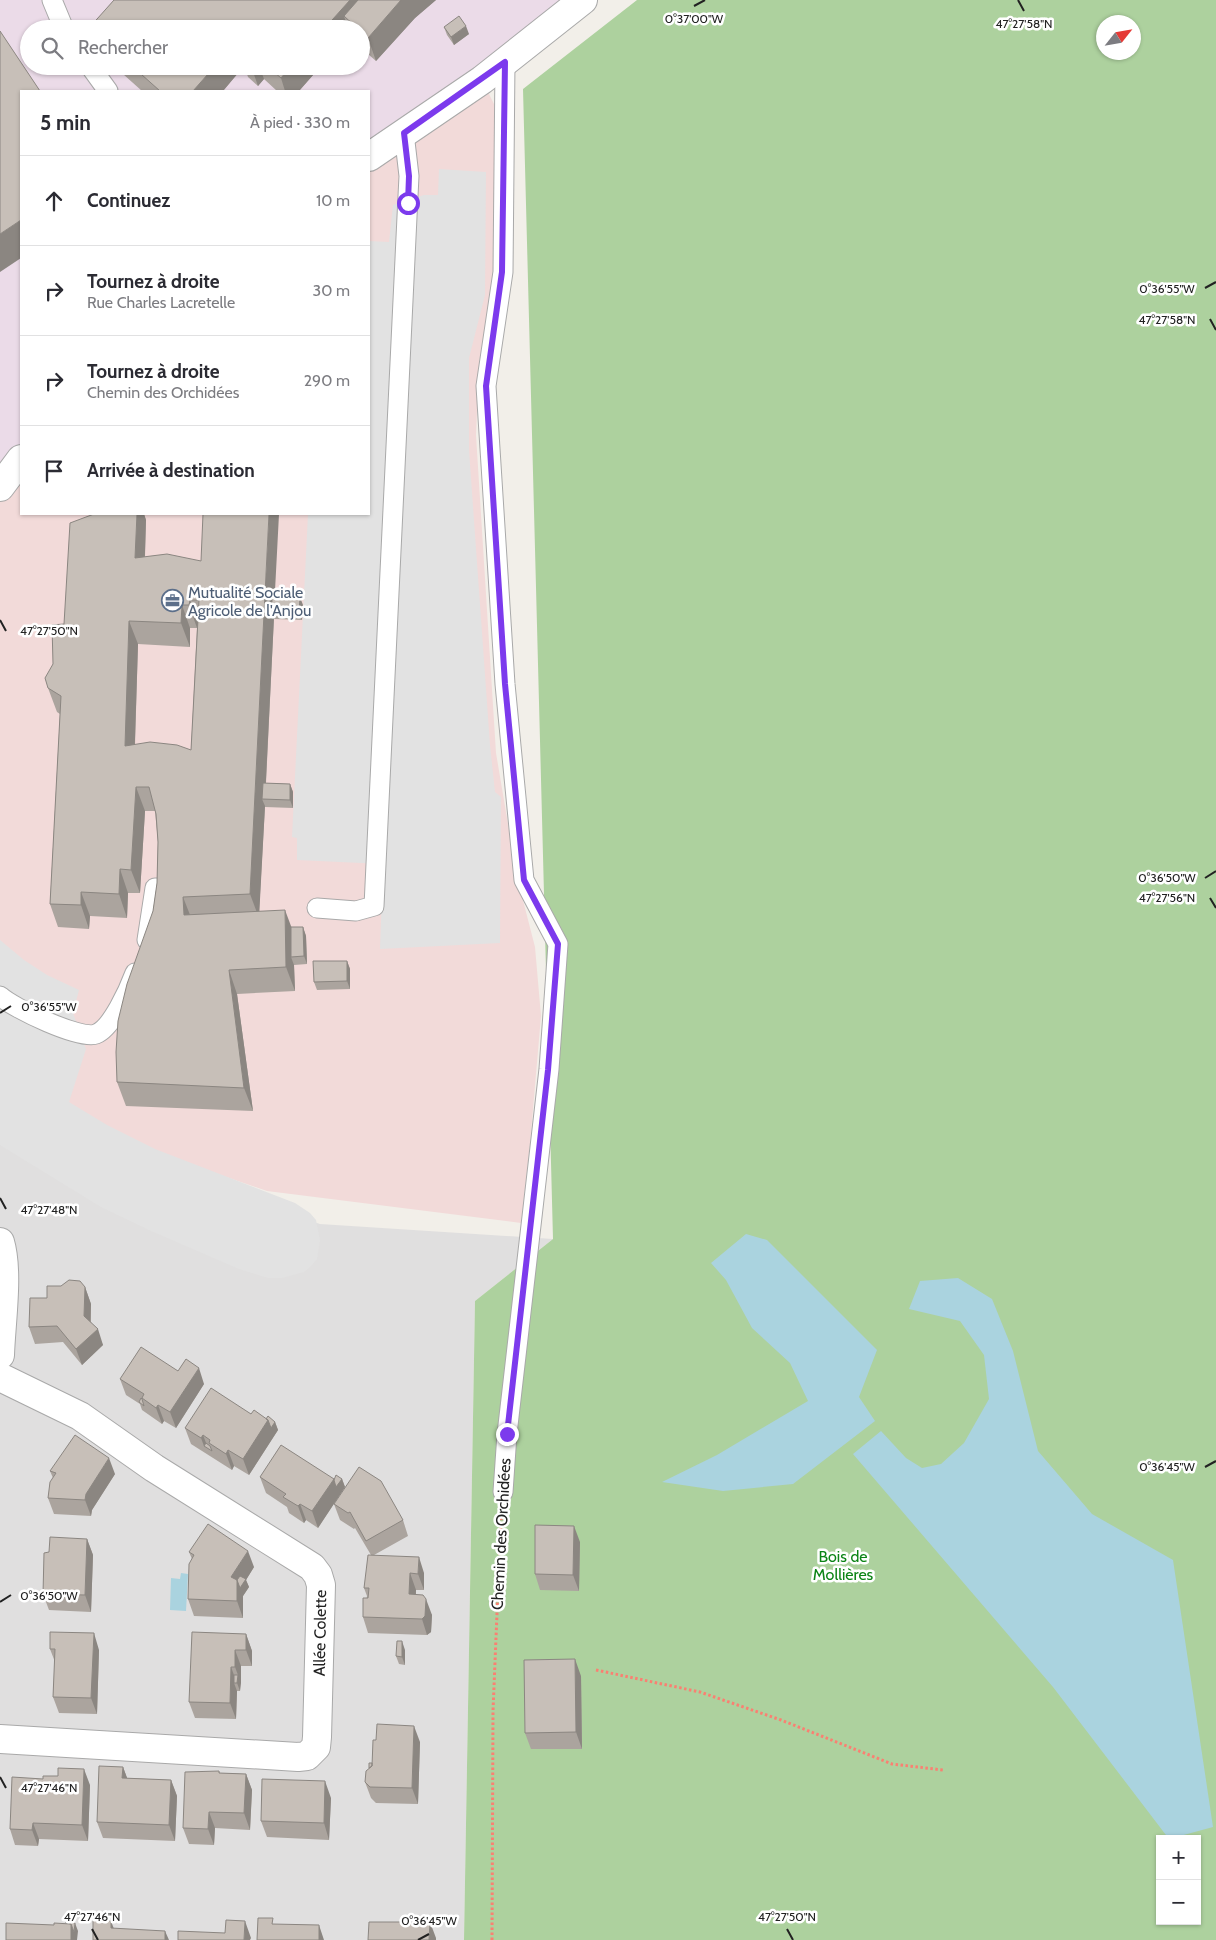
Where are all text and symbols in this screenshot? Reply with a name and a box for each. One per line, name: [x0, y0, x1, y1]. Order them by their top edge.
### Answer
text: 0°37'00"W: [665, 11, 724, 26]
north arrow: [1096, 15, 1141, 60]
text: 47°27'58"N: [996, 16, 1052, 31]
search box: [20, 20, 370, 75]
icon: search: [38, 34, 66, 62]
text: Rechercher: [78, 36, 168, 59]
text: 5 min: [40, 110, 91, 135]
text: À pied · 330 m: [250, 113, 350, 132]
icon: ahead: [40, 187, 68, 215]
text: Continuez: [87, 189, 170, 212]
text: 10 m: [316, 191, 350, 210]
route start: [397, 192, 420, 215]
text: Tournez à droite: [87, 270, 220, 293]
icon: right: [40, 277, 68, 305]
text: 30 m: [313, 281, 350, 300]
text: 0°36'55"W: [1139, 281, 1195, 296]
text: Rue Charles Lacretelle: [87, 293, 235, 312]
text: 47°27'58"N: [1139, 312, 1195, 327]
text: Tournez à droite: [87, 360, 220, 383]
icon: right: [40, 367, 68, 395]
text: 290 m: [304, 371, 350, 390]
text: Chemin des Orchidées: [87, 383, 239, 402]
icon: arrive: [40, 457, 68, 485]
text: Arrivée à destination: [87, 459, 255, 482]
place label: Mutualité Sociale Agricole de l'Anjou: [188, 583, 311, 620]
office icon: Mutualité Sociale Agricole de l'Anjou: [160, 589, 184, 613]
text: 47°27'50"N: [20, 623, 78, 638]
text: 0°36'50"W: [1138, 870, 1196, 885]
text: 47°27'56"N: [1139, 890, 1195, 905]
text: 0°36'55"W: [21, 999, 77, 1014]
text: 47°27'48"N: [20, 1202, 78, 1217]
route end: [496, 1423, 519, 1446]
street label: Chemin des Orchidées: [488, 1457, 514, 1611]
text: 0°36'45"W: [1139, 1459, 1195, 1474]
park label: Bois de Mollières: [813, 1547, 874, 1584]
text: 0°36'50"W: [20, 1588, 78, 1603]
street label: Allée Colette: [310, 1590, 330, 1676]
text: 47°27'46"N: [21, 1780, 77, 1795]
map controls: [1156, 1835, 1201, 1925]
button: +: [1156, 1835, 1201, 1880]
button: −: [1156, 1880, 1201, 1925]
text: 47°27'46"N: [64, 1909, 120, 1924]
text: 47°27'50"N: [758, 1909, 816, 1924]
text: 0°36'45"W: [401, 1913, 457, 1928]

